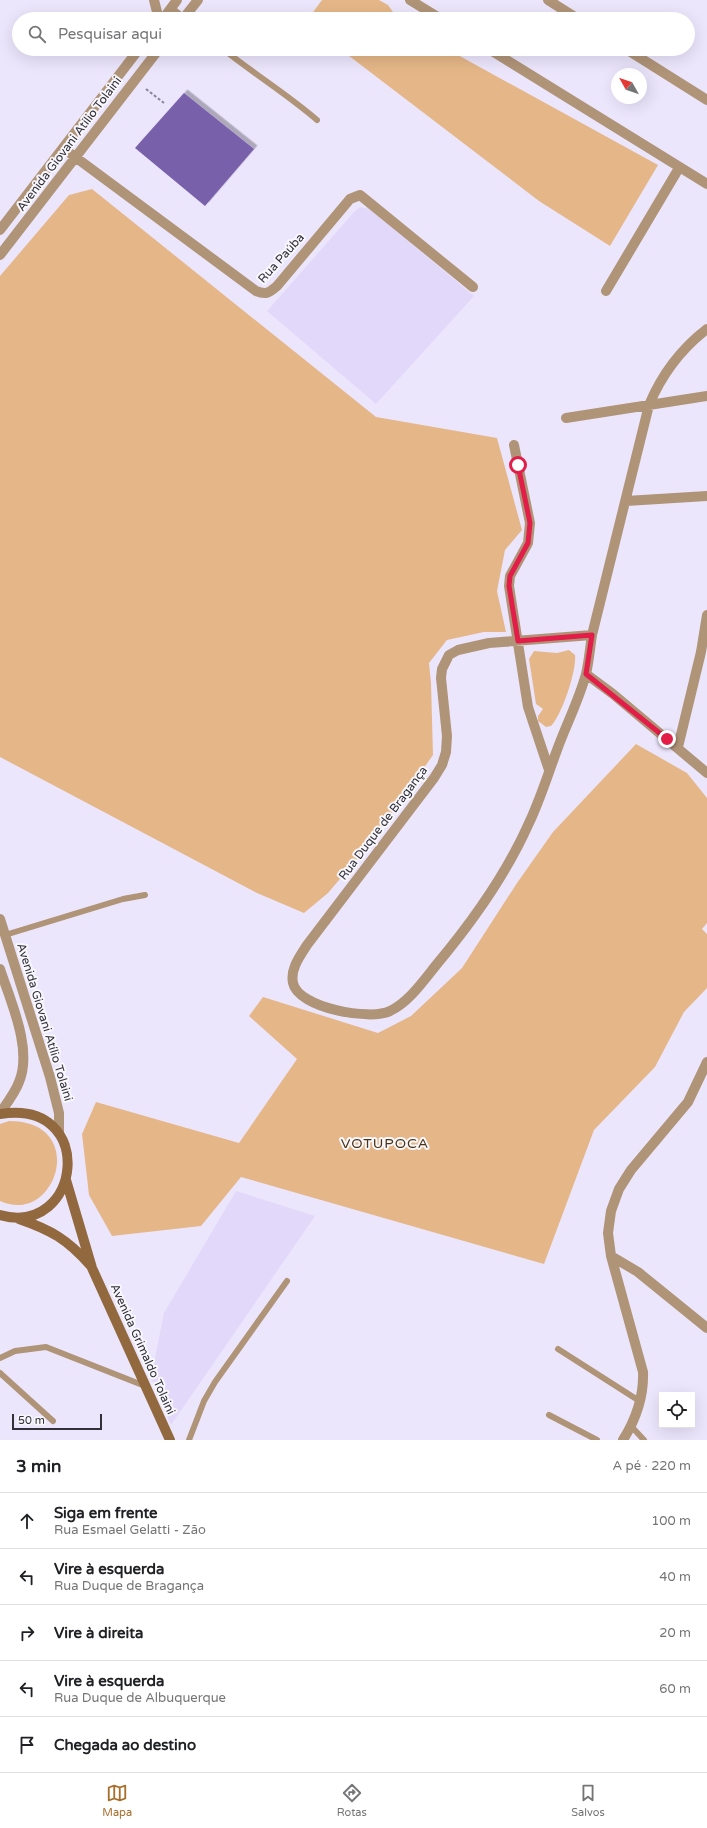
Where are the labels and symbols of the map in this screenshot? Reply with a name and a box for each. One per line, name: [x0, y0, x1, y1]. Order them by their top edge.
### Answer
north arrow: [611, 68, 647, 104]
street label: Avenida Giovani Atílio Tolaini: [14, 74, 124, 214]
street label: Rua Paúba: [255, 230, 307, 286]
route start: [509, 456, 527, 474]
route end: [658, 730, 676, 748]
street label: Rua Duque de Bragança: [336, 763, 430, 883]
street label: Avenida Giovani Atílio Tolaini: [14, 941, 76, 1103]
district label: VOTUPOCA: [341, 1135, 429, 1152]
street label: Avenida Grimaldo Tolaini: [108, 1281, 178, 1417]
scale bar: [12, 1412, 102, 1431]

